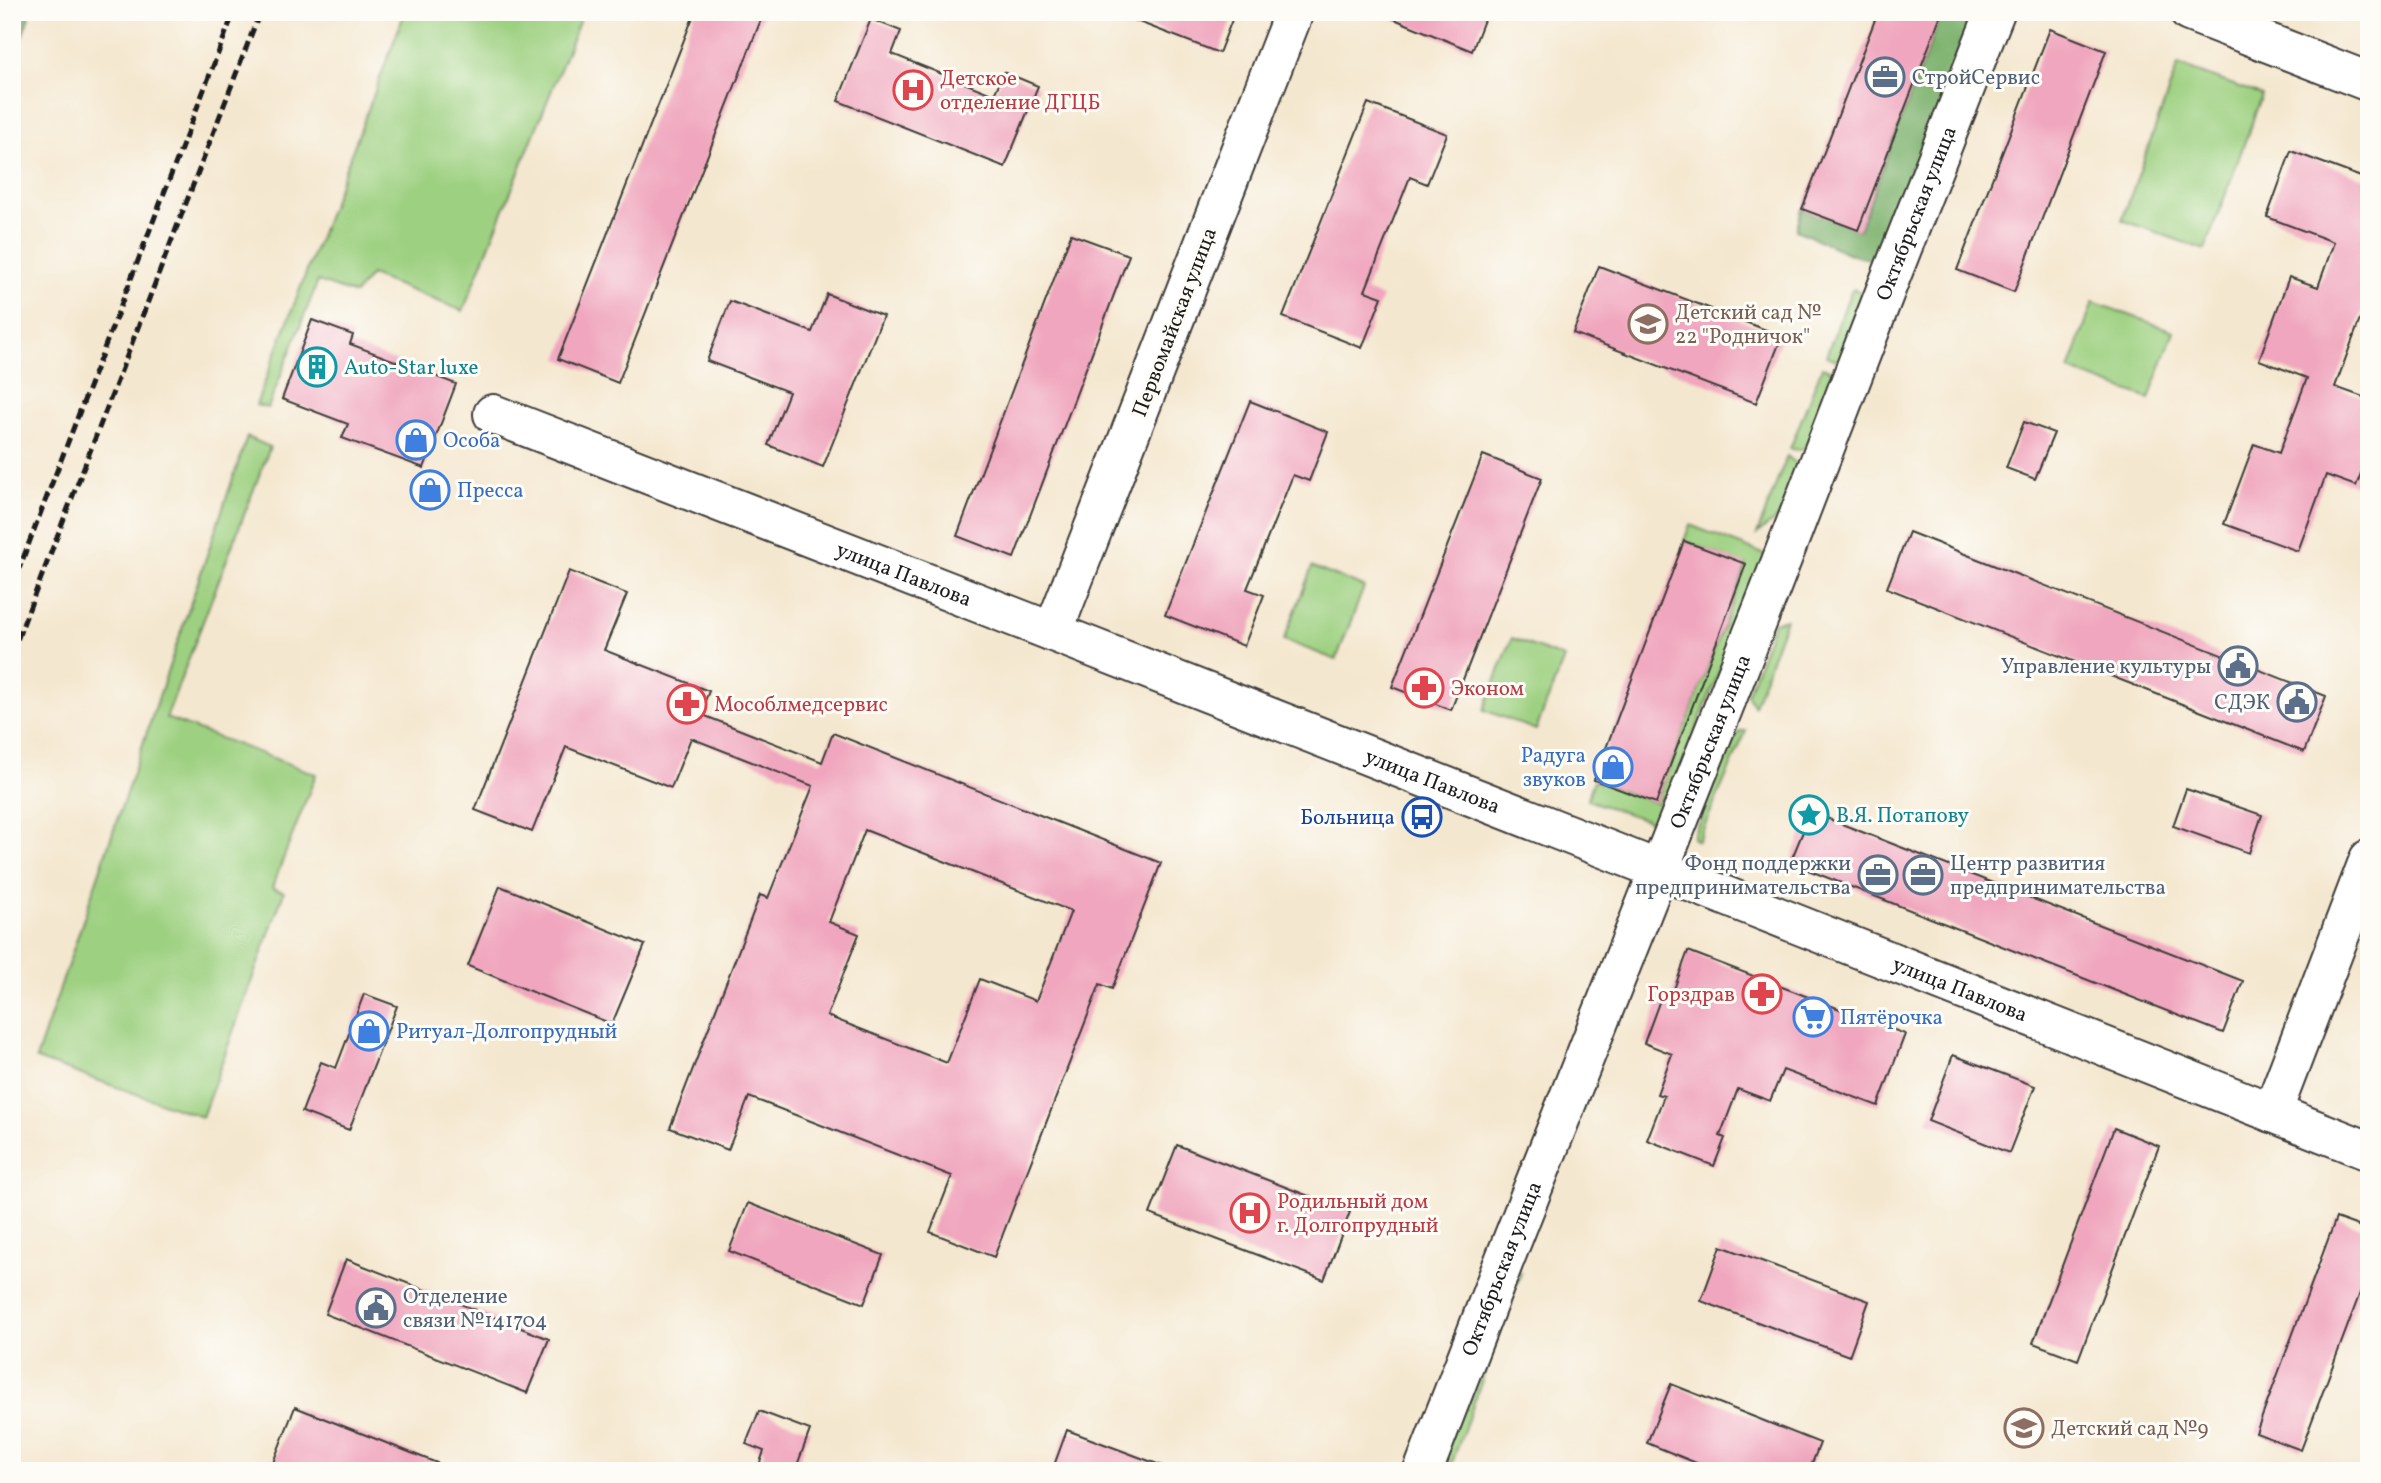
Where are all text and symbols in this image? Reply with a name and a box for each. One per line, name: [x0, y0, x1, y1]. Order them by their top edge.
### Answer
office icon: СтройСервис: [1864, 56, 1906, 98]
place label: СтройСервис: [1912, 64, 2040, 93]
place label: Детское отделение ДГЦБ: [940, 65, 1101, 118]
hospital icon: Детское отделение ДГЦБ: [892, 69, 934, 111]
street label: Октябрьская улица: [1870, 122, 1965, 305]
street label: Первомайская улица: [1126, 224, 1225, 421]
place label: Детский сад № 22 "Родничок": [1675, 299, 1821, 352]
school or university icon: Детский сад № 22 "Родничок": [1627, 303, 1669, 345]
building icon: Auto-Star luxe: [296, 346, 338, 388]
place label: Auto-Star luxe: [344, 354, 478, 383]
shop icon: Особа: [395, 419, 437, 461]
place label: Особа: [443, 427, 500, 456]
shop icon: Пресса: [409, 469, 451, 511]
place label: Пресса: [457, 477, 524, 506]
street label: улица Павлова: [831, 536, 975, 615]
public building icon: Управление культуры: [2217, 645, 2259, 687]
street label: Октябрьская улица: [1664, 650, 1759, 834]
place label: Управление культуры: [2001, 653, 2211, 682]
pharmacy icon: Эконом: [1403, 667, 1445, 709]
place label: Эконом: [1451, 675, 1524, 704]
public building icon: СДЭК: [2276, 681, 2318, 723]
pharmacy icon: Мособлмедсервис: [666, 683, 708, 725]
place label: СДЭК: [2214, 689, 2270, 718]
place label: Мособлмедсервис: [714, 691, 888, 720]
place label: Радуга звуков: [1521, 742, 1586, 795]
street label: улица Павлова: [1360, 743, 1504, 822]
shop icon: Радуга звуков: [1592, 746, 1634, 788]
place icon: В.Я. Потапову: [1788, 794, 1830, 836]
bus stop icon: Больница: [1401, 796, 1443, 838]
place label: В.Я. Потапову: [1836, 802, 1970, 831]
place label: Больница: [1300, 804, 1395, 833]
place label: Фонд поддержки предпринимательства: [1635, 850, 1851, 903]
place label: Центр развития предпринимательства: [1950, 850, 2166, 903]
office icon: Фонд поддержки предпринимательства: [1857, 854, 1899, 896]
office icon: Центр развития предпринимательства: [1902, 854, 1944, 896]
street label: улица Павлова: [1888, 950, 2031, 1030]
pharmacy icon: Горздрав: [1741, 973, 1783, 1015]
place label: Горздрав: [1647, 981, 1735, 1010]
supermarket icon: Пятёрочка: [1792, 996, 1834, 1038]
place label: Пятёрочка: [1840, 1004, 1943, 1033]
shop icon: Ритуал-Долгопрудный: [348, 1010, 390, 1052]
place label: Ритуал-Долгопрудный: [396, 1018, 618, 1047]
street label: Октябрьская улица: [1456, 1178, 1550, 1361]
place label: Родильный дом г. Долгопрудный: [1277, 1188, 1439, 1241]
hospital icon: Родильный дом г. Долгопрудный: [1229, 1192, 1271, 1234]
place label: Отделение связи №141704: [403, 1283, 547, 1336]
public building icon: Отделение связи №141704: [355, 1287, 397, 1329]
school or university icon: Детский сад №9: [2003, 1407, 2045, 1449]
place label: Детский сад №9: [2051, 1415, 2208, 1444]

